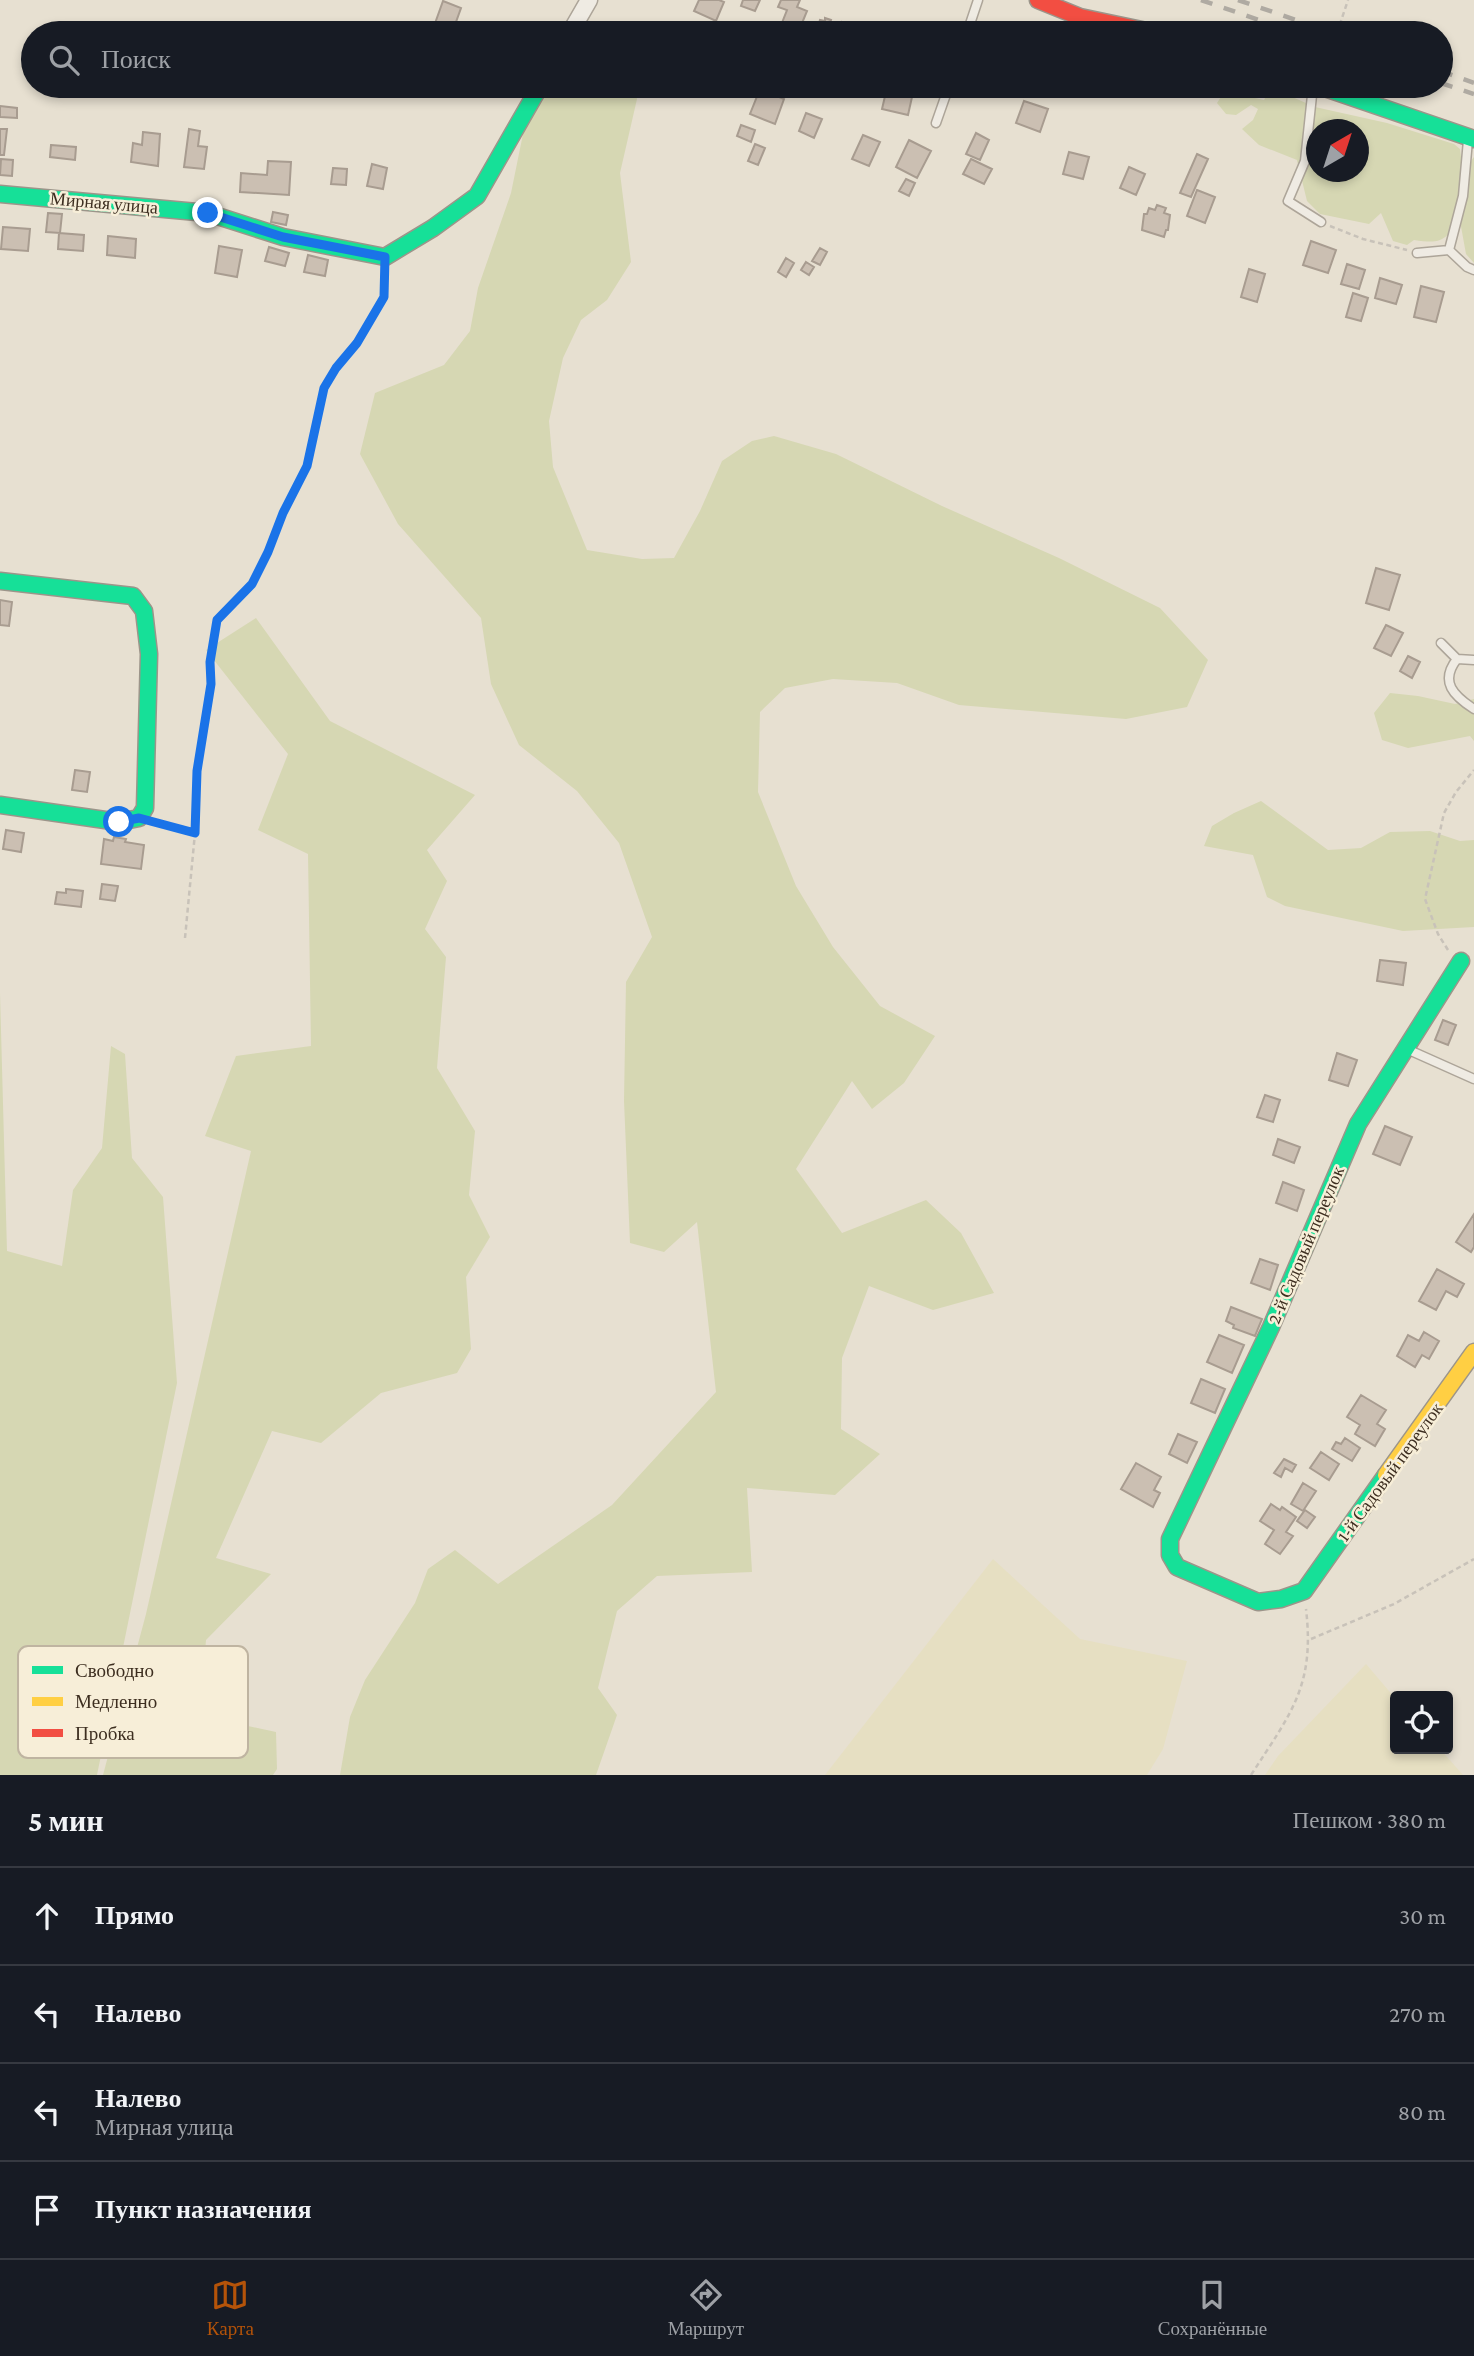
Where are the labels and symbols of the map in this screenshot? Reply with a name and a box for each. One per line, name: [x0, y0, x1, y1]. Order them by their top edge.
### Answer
north arrow: [1306, 119, 1369, 182]
street label: Мирная улица: [49, 188, 159, 218]
route end: [192, 197, 223, 228]
route start: [103, 806, 134, 837]
street label: 2-й Садовый переулок: [1264, 1163, 1348, 1327]
street label: 1-й Садовый переулок: [1333, 1399, 1447, 1545]
legend: [18, 1646, 248, 1758]
text: Свободно: [75, 1660, 154, 1681]
text: Медленно: [75, 1691, 157, 1712]
text: Пробка: [75, 1723, 135, 1744]

